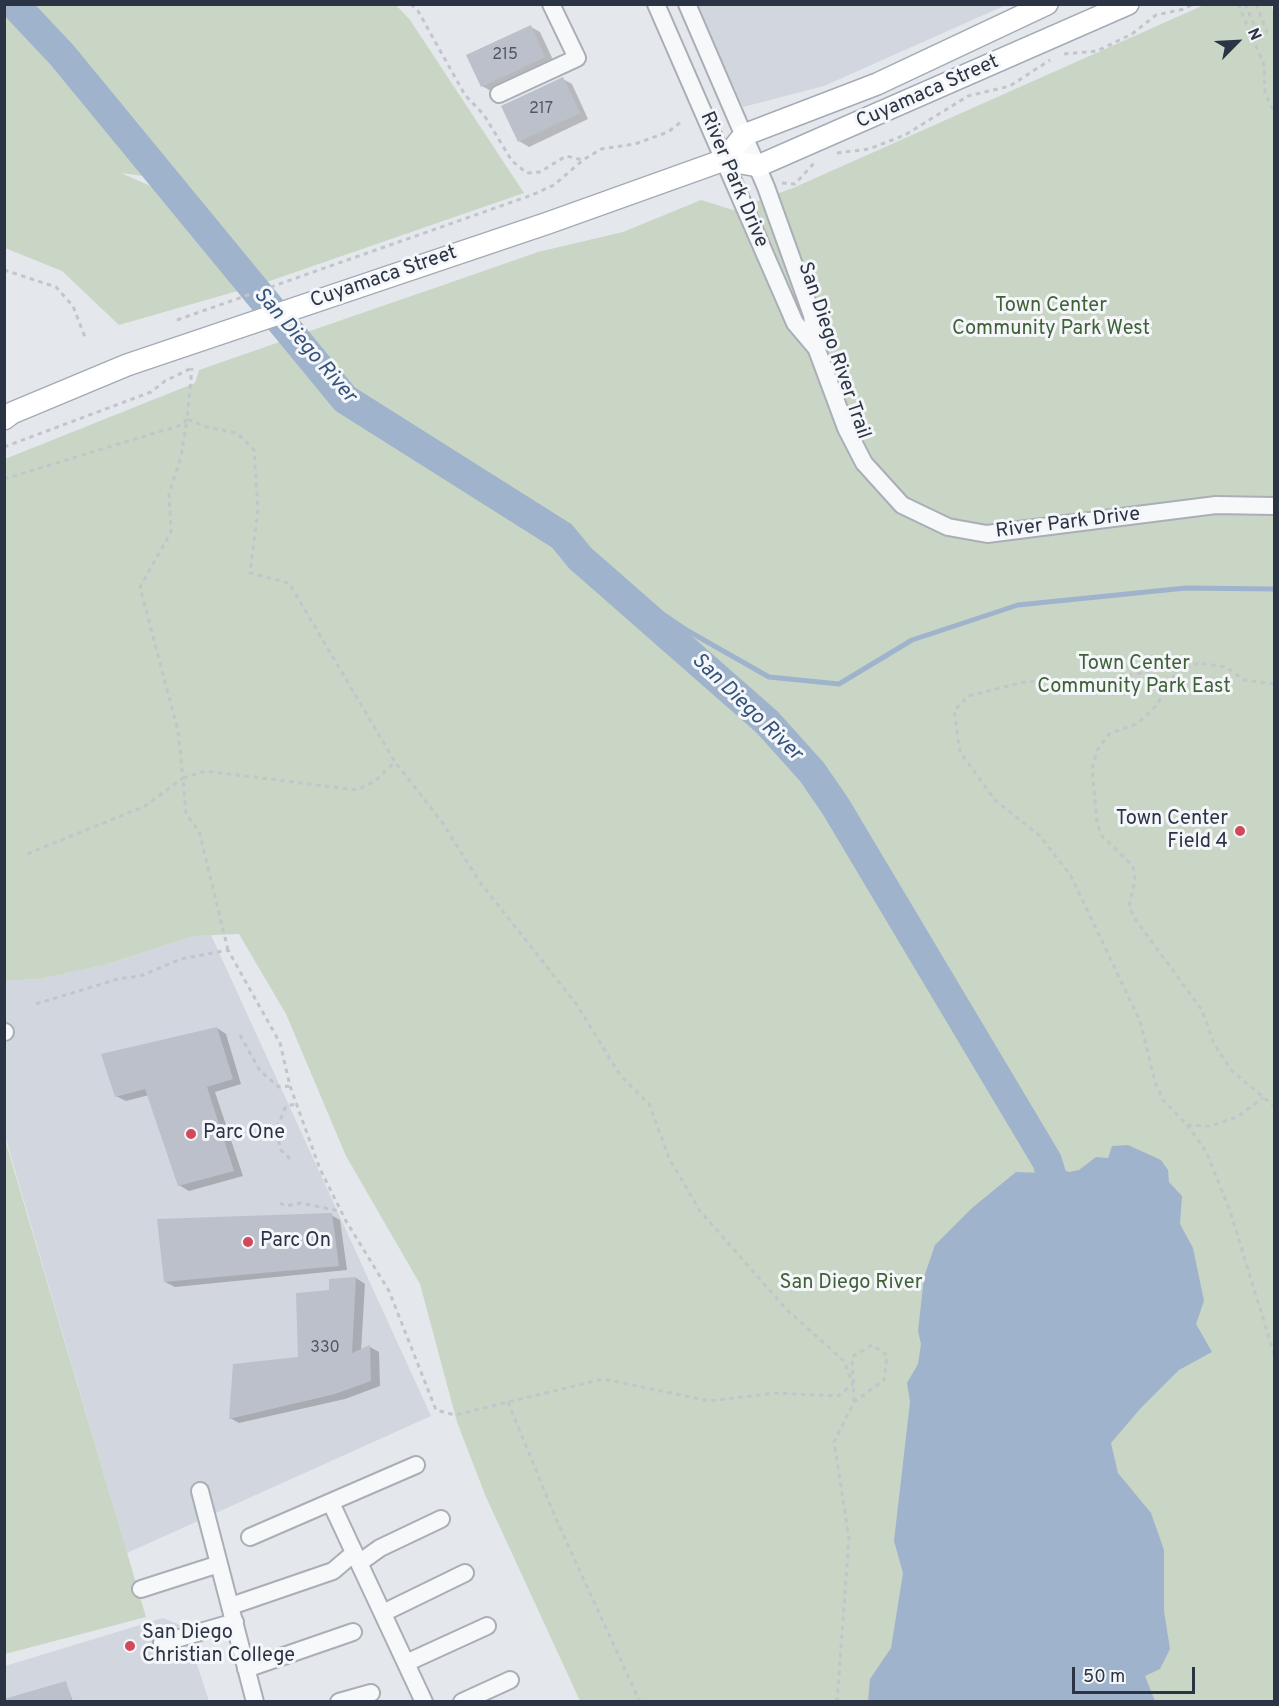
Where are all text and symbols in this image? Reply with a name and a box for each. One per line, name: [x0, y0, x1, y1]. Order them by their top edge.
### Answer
north arrow: [1207, 12, 1267, 72]
text: N: [1242, 25, 1265, 44]
house number: 215: [492, 46, 518, 66]
street label: Cuyamaca Street: [853, 51, 1003, 135]
house number: 217: [529, 100, 553, 120]
street label: River Park Drive: [694, 108, 772, 252]
street label: Cuyamaca Street: [308, 242, 460, 314]
street label: San Diego River Trail: [791, 259, 875, 443]
water label: San Diego River: [247, 283, 361, 409]
park label: Town Center Community Park West: [952, 295, 1150, 342]
street label: River Park Drive: [994, 503, 1142, 545]
water label: San Diego River: [685, 649, 807, 767]
park label: Town Center Community Park East: [1037, 653, 1231, 700]
place label: Town Center Field 4: [1116, 808, 1228, 855]
marker: Town Center Field 4: [1233, 824, 1247, 838]
place label: Parc One: [203, 1122, 285, 1146]
marker: Parc One: [184, 1127, 198, 1141]
place label: Parc On: [260, 1230, 331, 1254]
marker: Parc On: [241, 1235, 255, 1249]
park label: San Diego River: [780, 1272, 922, 1296]
house number: 330: [310, 1339, 340, 1359]
place label: San Diego Christian College: [142, 1622, 295, 1669]
marker: San Diego Christian College: [123, 1639, 137, 1653]
scale bar: [1075, 1655, 1198, 1693]
text: 50 m: [1083, 1666, 1125, 1689]

